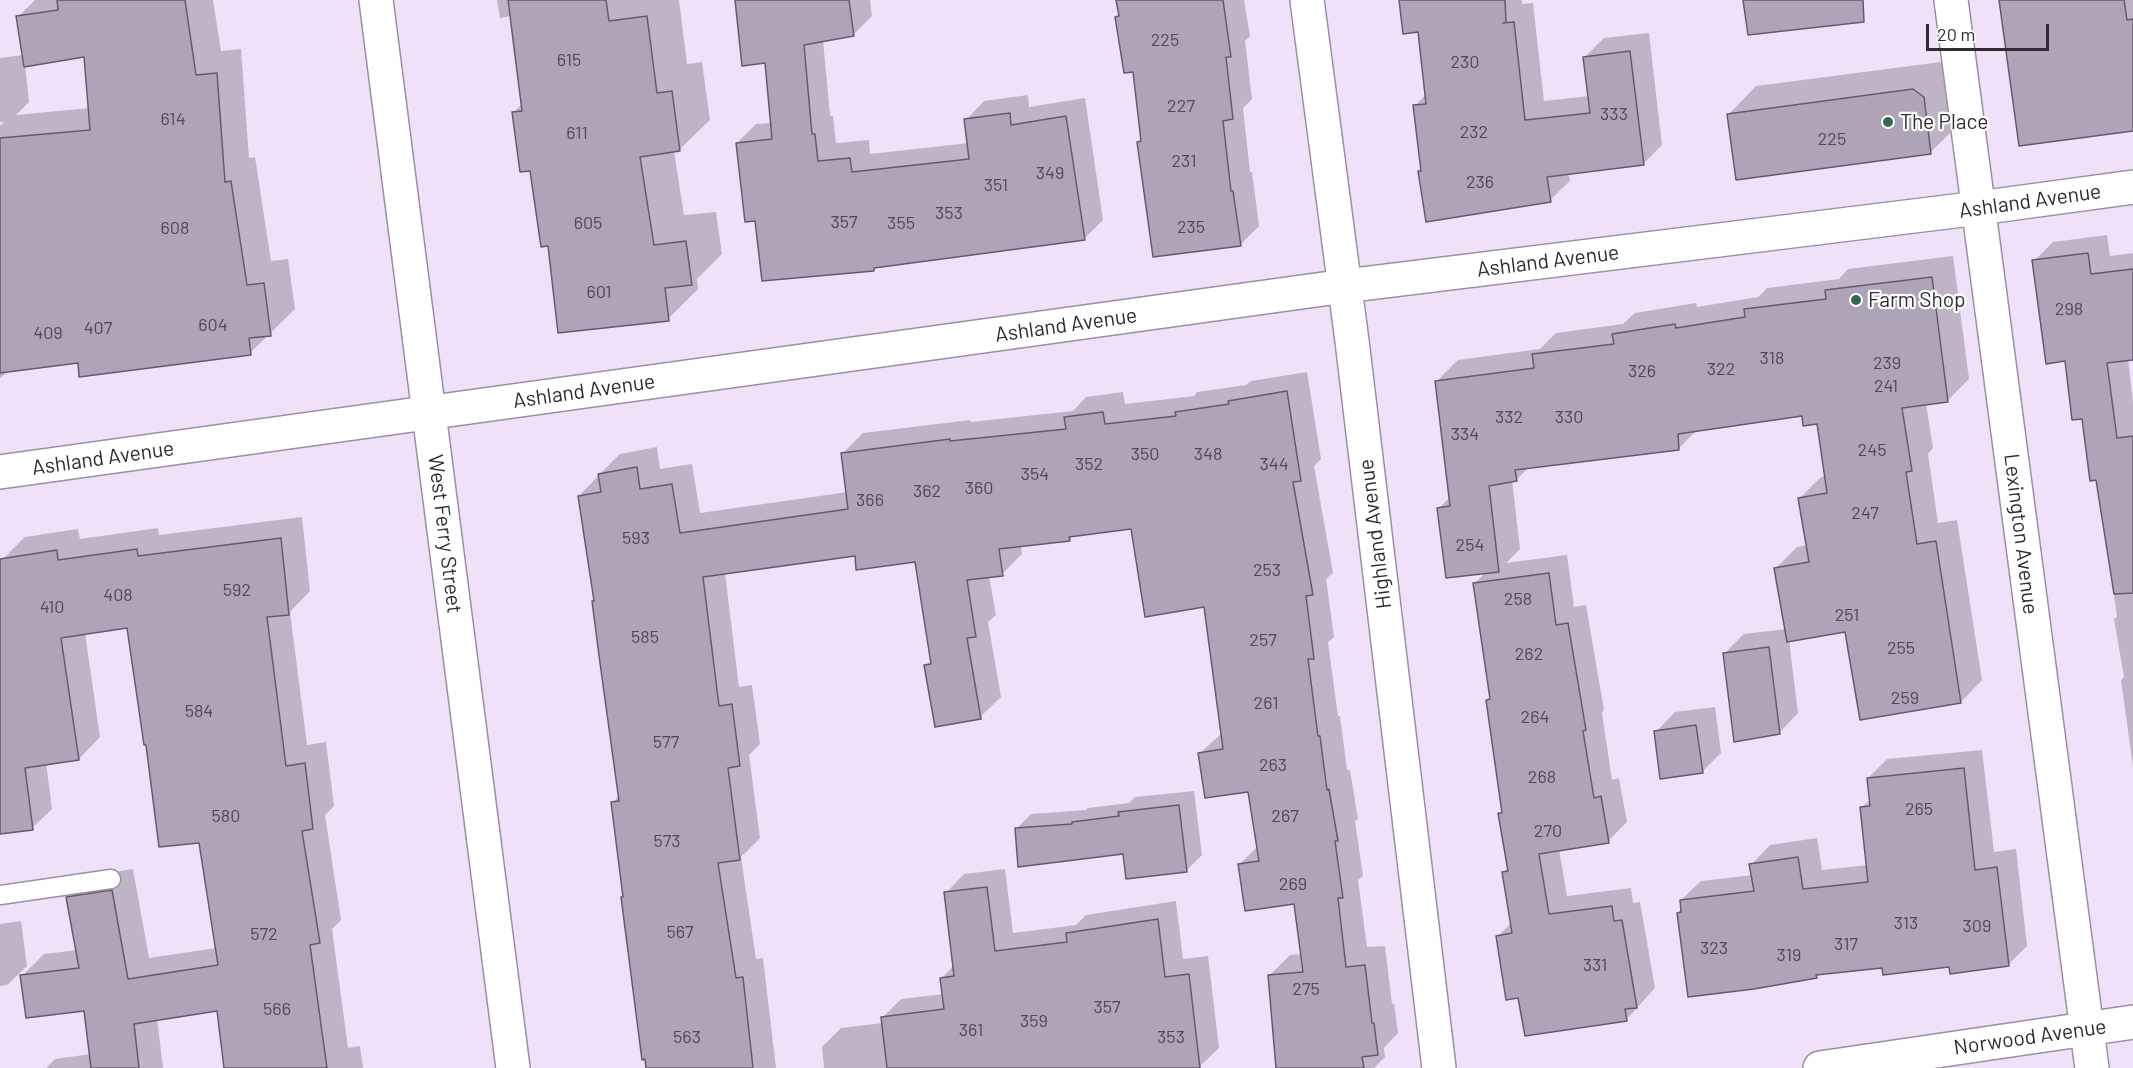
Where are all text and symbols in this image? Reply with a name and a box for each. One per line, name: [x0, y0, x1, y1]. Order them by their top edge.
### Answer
scale bar: [1929, 12, 2052, 50]
text: 20 m: [1937, 23, 1975, 45]
house number: 225: [1151, 29, 1179, 51]
house number: 615: [557, 49, 581, 71]
house number: 230: [1451, 51, 1479, 73]
house number: 227: [1167, 95, 1195, 117]
house number: 333: [1600, 103, 1628, 125]
house number: 614: [160, 108, 186, 130]
place label: The Place: [1900, 109, 1989, 135]
marker: The Place: [1881, 115, 1895, 129]
house number: 232: [1460, 121, 1488, 143]
house number: 611: [566, 122, 588, 144]
house number: 225: [1818, 128, 1846, 150]
house number: 231: [1172, 150, 1196, 172]
house number: 349: [1036, 162, 1064, 184]
house number: 236: [1466, 171, 1494, 193]
house number: 351: [984, 174, 1008, 196]
street label: Ashland Avenue: [1957, 179, 2103, 223]
house number: 353: [935, 202, 963, 224]
house number: 357: [830, 211, 858, 233]
house number: 605: [574, 212, 602, 234]
house number: 355: [887, 212, 915, 234]
house number: 235: [1177, 216, 1205, 238]
house number: 608: [161, 217, 189, 239]
street label: Ashland Avenue: [1475, 240, 1621, 282]
house number: 601: [586, 281, 612, 303]
place label: Farm Shop: [1868, 287, 1966, 313]
marker: Farm Shop: [1849, 293, 1863, 307]
house number: 298: [2055, 298, 2083, 320]
street label: Ashland Avenue: [993, 303, 1139, 347]
house number: 604: [198, 314, 228, 336]
house number: 407: [84, 317, 112, 339]
house number: 409: [33, 322, 63, 344]
house number: 318: [1760, 347, 1784, 369]
house number: 239: [1873, 352, 1901, 374]
house number: 322: [1707, 358, 1735, 380]
house number: 326: [1628, 360, 1656, 382]
street label: Ashland Avenue: [511, 369, 657, 413]
house number: 241: [1874, 375, 1898, 397]
house number: 332: [1495, 406, 1523, 428]
house number: 330: [1555, 406, 1583, 428]
house number: 334: [1451, 423, 1479, 445]
street label: Ashland Avenue: [30, 436, 176, 480]
house number: 245: [1858, 439, 1886, 461]
house number: 350: [1131, 443, 1159, 465]
house number: 348: [1194, 443, 1222, 465]
street label: Lexington Avenue: [1999, 452, 2043, 616]
street label: West Ferry Street: [423, 453, 467, 615]
house number: 352: [1075, 453, 1103, 475]
house number: 344: [1259, 453, 1289, 475]
street label: Highland Avenue: [1353, 458, 1397, 610]
house number: 354: [1021, 463, 1049, 485]
house number: 360: [965, 477, 993, 499]
house number: 362: [913, 480, 941, 502]
house number: 366: [856, 489, 884, 511]
house number: 247: [1851, 502, 1879, 524]
house number: 593: [622, 527, 650, 549]
house number: 254: [1456, 534, 1484, 556]
house number: 253: [1253, 559, 1281, 581]
house number: 592: [223, 579, 251, 601]
house number: 408: [103, 584, 133, 606]
house number: 258: [1504, 588, 1532, 610]
house number: 410: [40, 596, 64, 618]
house number: 251: [1835, 604, 1859, 626]
house number: 585: [631, 626, 659, 648]
house number: 257: [1249, 629, 1277, 651]
house number: 255: [1887, 637, 1915, 659]
house number: 262: [1515, 643, 1543, 665]
house number: 259: [1891, 687, 1919, 709]
house number: 261: [1254, 692, 1278, 714]
house number: 584: [185, 700, 213, 722]
house number: 264: [1521, 706, 1549, 728]
house number: 577: [653, 731, 679, 753]
house number: 263: [1259, 754, 1287, 776]
house number: 268: [1528, 766, 1556, 788]
house number: 265: [1905, 798, 1933, 820]
house number: 580: [212, 805, 240, 827]
house number: 267: [1271, 805, 1299, 827]
house number: 270: [1534, 820, 1562, 842]
house number: 573: [653, 830, 681, 852]
house number: 269: [1279, 873, 1307, 895]
house number: 313: [1894, 912, 1918, 934]
house number: 309: [1963, 915, 1991, 937]
house number: 567: [666, 921, 694, 943]
house number: 572: [250, 923, 278, 945]
house number: 317: [1834, 933, 1858, 955]
house number: 323: [1700, 937, 1728, 959]
house number: 319: [1777, 944, 1801, 966]
house number: 331: [1583, 954, 1607, 976]
house number: 275: [1292, 978, 1320, 1000]
house number: 357: [1093, 996, 1121, 1018]
house number: 566: [263, 998, 291, 1020]
house number: 359: [1020, 1010, 1048, 1032]
street label: Norwood Avenue: [1952, 1014, 2108, 1060]
house number: 361: [959, 1019, 983, 1041]
house number: 563: [673, 1026, 701, 1048]
house number: 353: [1157, 1026, 1185, 1048]

